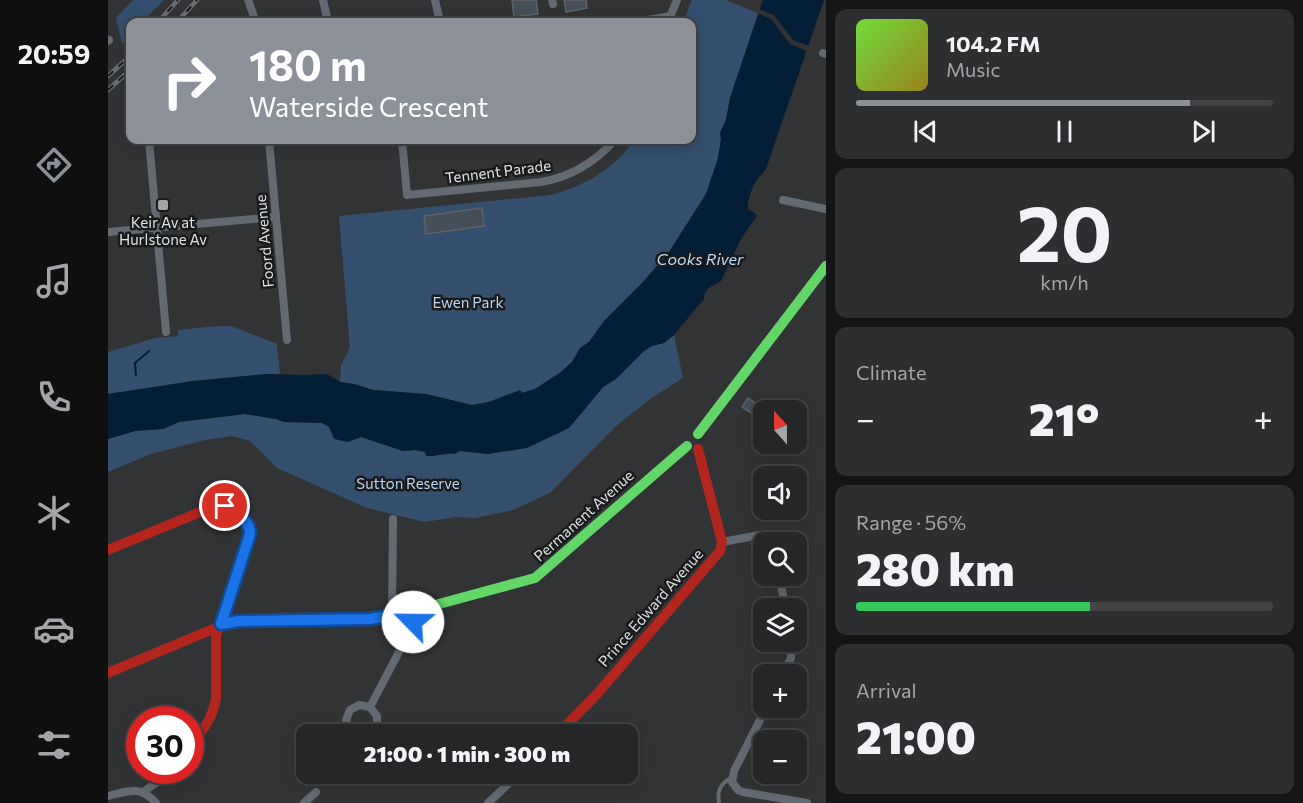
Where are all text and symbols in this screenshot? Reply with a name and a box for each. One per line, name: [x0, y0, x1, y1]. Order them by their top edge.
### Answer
text: 104.2 FM: [946, 30, 1040, 57]
text: 20:59: [18, 37, 90, 70]
text: 180 m: [249, 38, 367, 90]
icon: right: [150, 42, 228, 120]
text: Music: [946, 57, 1000, 81]
text: Waterside Crescent: [249, 90, 488, 123]
icon: previous: [909, 115, 942, 148]
icon: pause: [1048, 115, 1081, 148]
icon: next: [1187, 115, 1220, 148]
icon: directions: [33, 144, 75, 186]
street label: Tennent Parade: [444, 156, 552, 186]
text: 20: [1017, 183, 1112, 278]
street label: Foord Avenue: [251, 194, 277, 288]
marker: Keir Av at Hurlstone Av: [156, 198, 170, 212]
place label: Keir Av at Hurlstone Av: [119, 213, 207, 248]
water label: Cooks River: [657, 249, 744, 268]
icon: music: [33, 260, 75, 302]
text: km/h: [1040, 270, 1089, 294]
park label: Ewen Park: [432, 293, 504, 311]
text: Climate: [856, 360, 926, 384]
icon: phone: [33, 376, 75, 418]
text: 21°: [1029, 390, 1100, 445]
text: −: [856, 397, 875, 438]
text: +: [1254, 397, 1273, 438]
north arrow: [753, 400, 807, 454]
map controls: [753, 400, 807, 784]
street label: Permanent Avenue: [530, 466, 637, 565]
button: sound: [753, 466, 807, 520]
park label: Sutton Reserve: [356, 474, 460, 492]
pin: [199, 480, 250, 531]
icon: arrive: [208, 489, 241, 522]
icon: climate: [33, 492, 75, 534]
text: Range · 56%: [856, 510, 966, 534]
button: search: [753, 532, 807, 586]
text: 280 km: [856, 540, 1014, 595]
street label: Prince Edward Avenue: [594, 545, 706, 670]
position arrow: [381, 590, 445, 654]
button: layers: [753, 598, 807, 652]
icon: car: [33, 608, 75, 650]
button: +: [753, 664, 807, 718]
text: Arrival: [856, 678, 917, 702]
speed limit sign: 30: [126, 706, 204, 784]
text: 21:00: [856, 708, 976, 763]
icon: filters: [33, 724, 75, 766]
button: −: [753, 730, 807, 784]
text: 21:00 · 1 min · 300 m: [364, 740, 570, 767]

